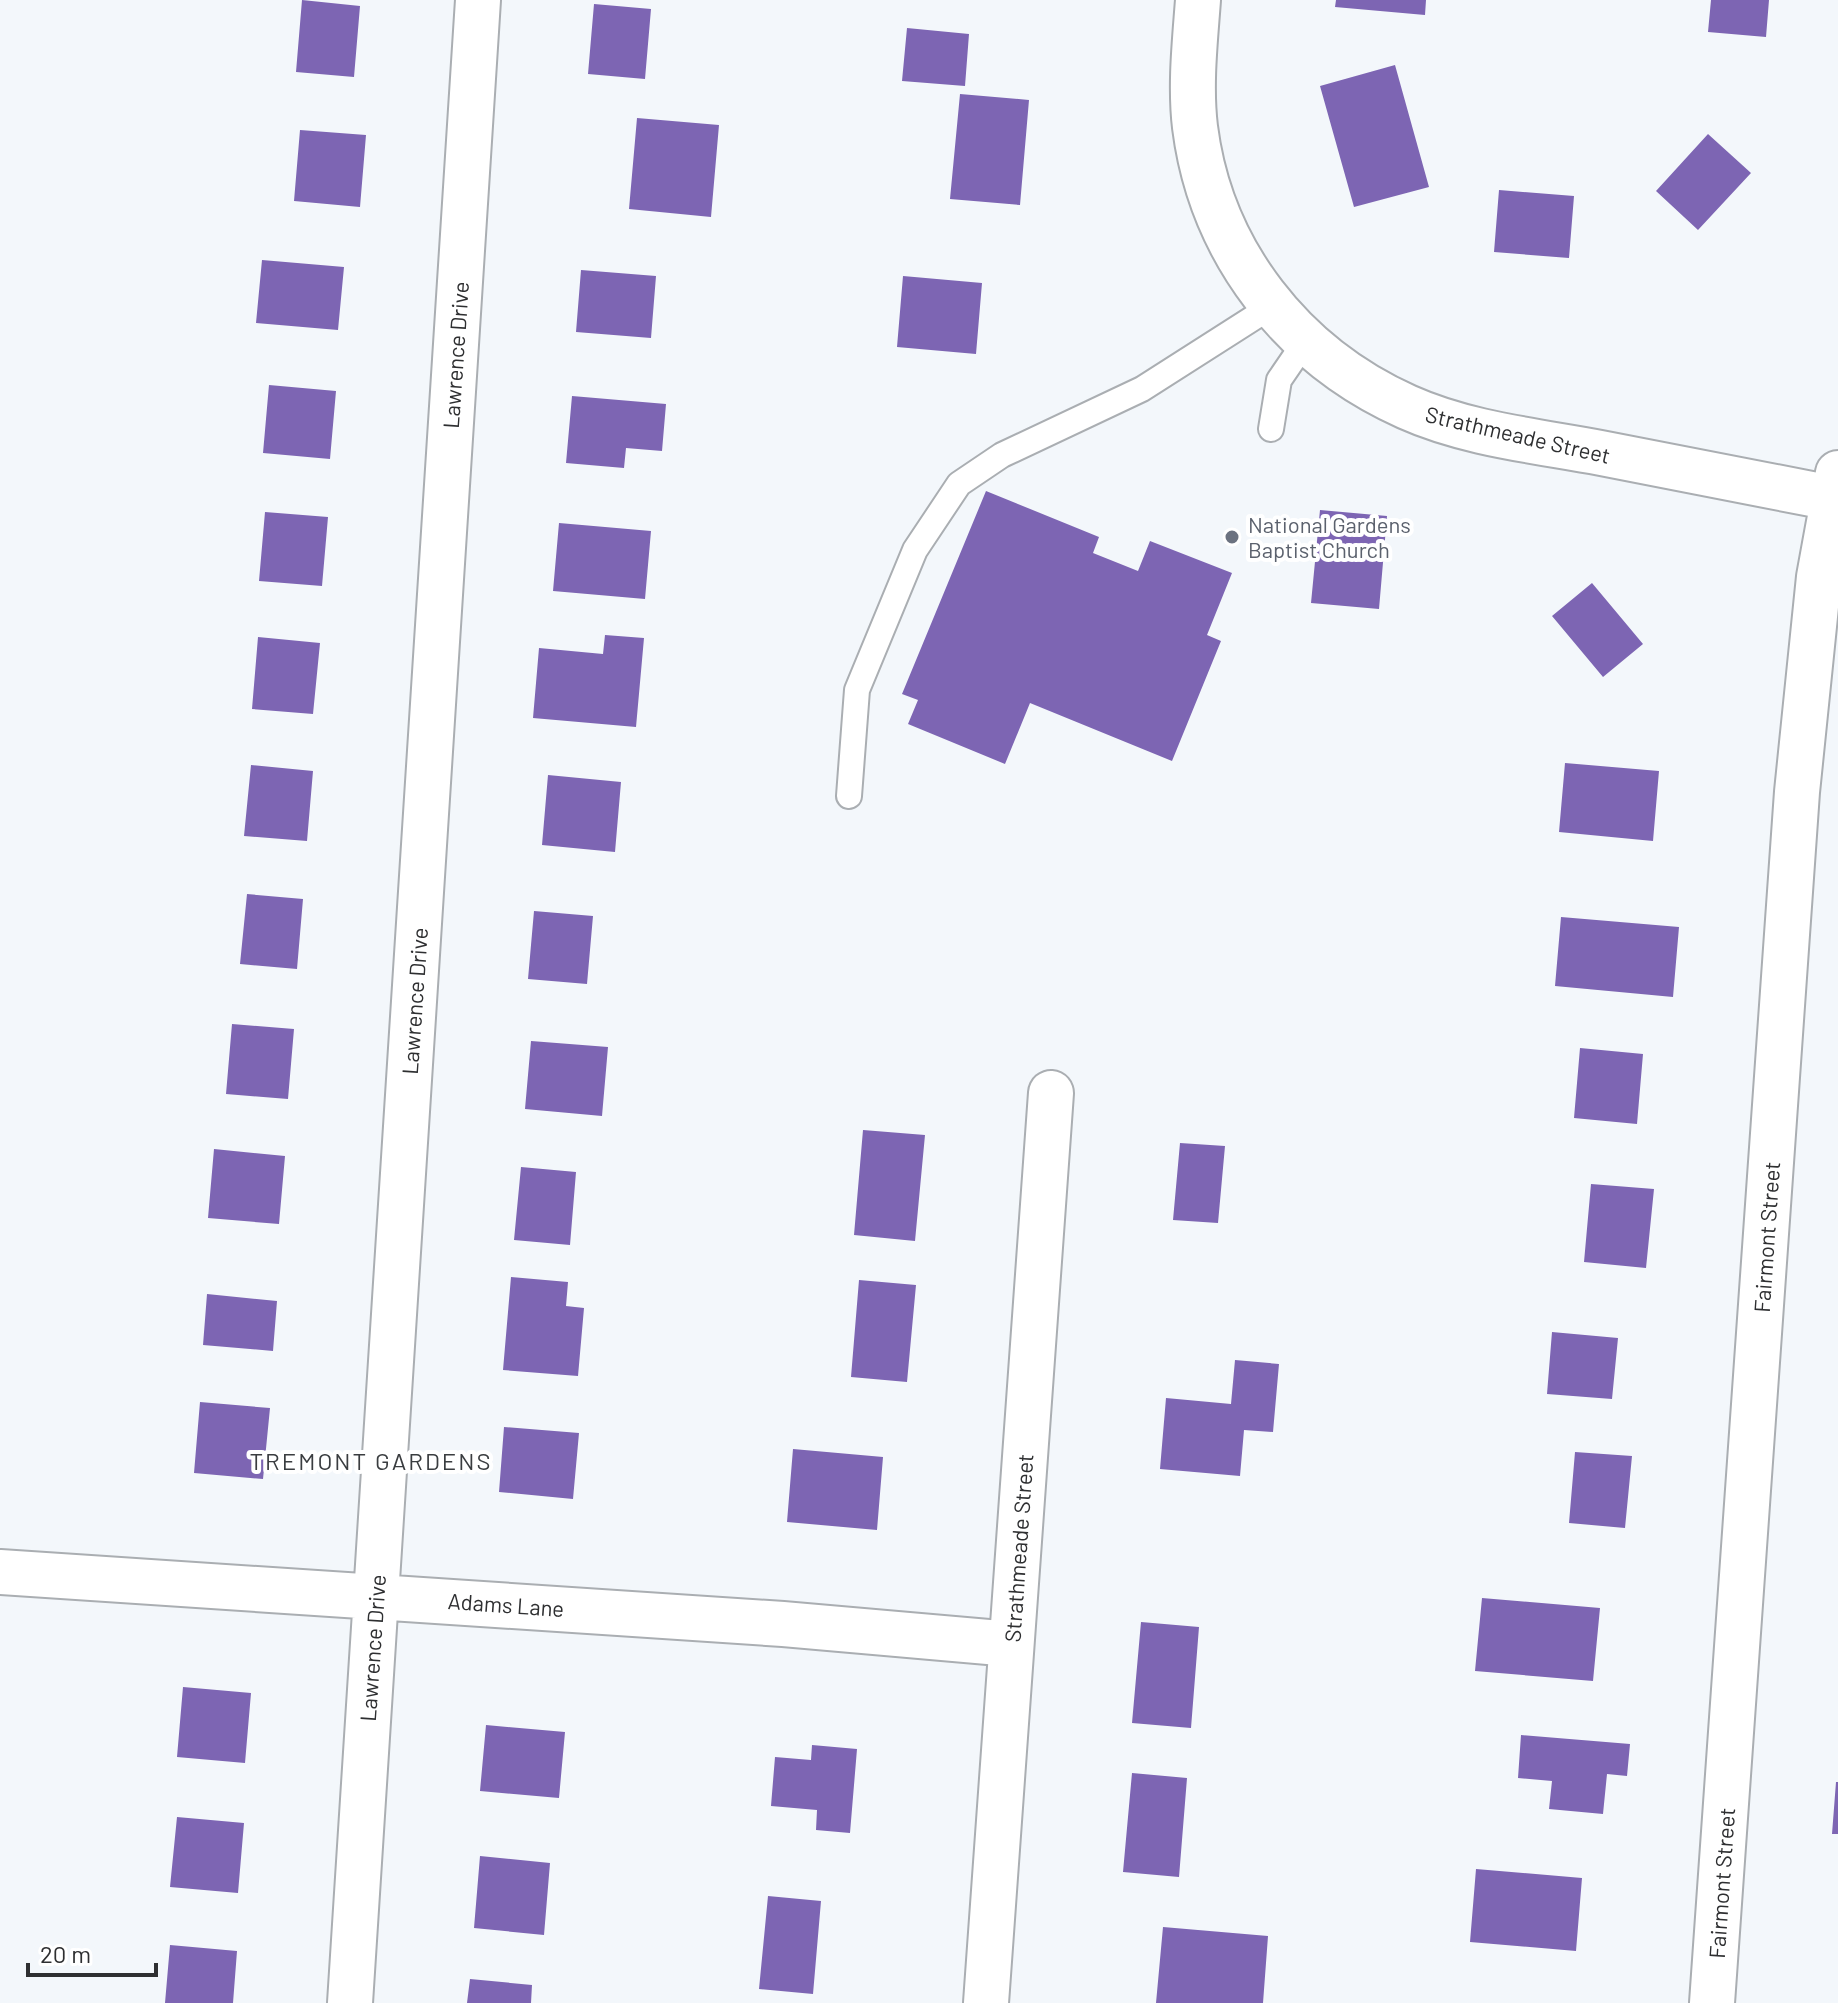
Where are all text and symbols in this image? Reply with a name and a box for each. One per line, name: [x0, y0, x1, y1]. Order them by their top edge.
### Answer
street label: Lawrence Drive: [437, 281, 473, 429]
street label: Strathmeade Street: [1423, 400, 1613, 468]
place label: National Gardens Baptist Church: [1248, 511, 1411, 562]
marker: National Gardens Baptist Church: [1223, 528, 1241, 546]
street label: Lawrence Drive: [396, 927, 432, 1075]
street label: Fairmont Street: [1748, 1161, 1784, 1313]
district label: TREMONT GARDENS: [249, 1446, 493, 1475]
street label: Strathmeade Street: [998, 1453, 1038, 1643]
street label: Lawrence Drive: [354, 1574, 390, 1722]
street label: Adams Lane: [447, 1587, 565, 1621]
street label: Fairmont Street: [1703, 1807, 1739, 1959]
scale bar: [28, 1927, 156, 1977]
text: 20 m: [40, 1939, 91, 1968]

